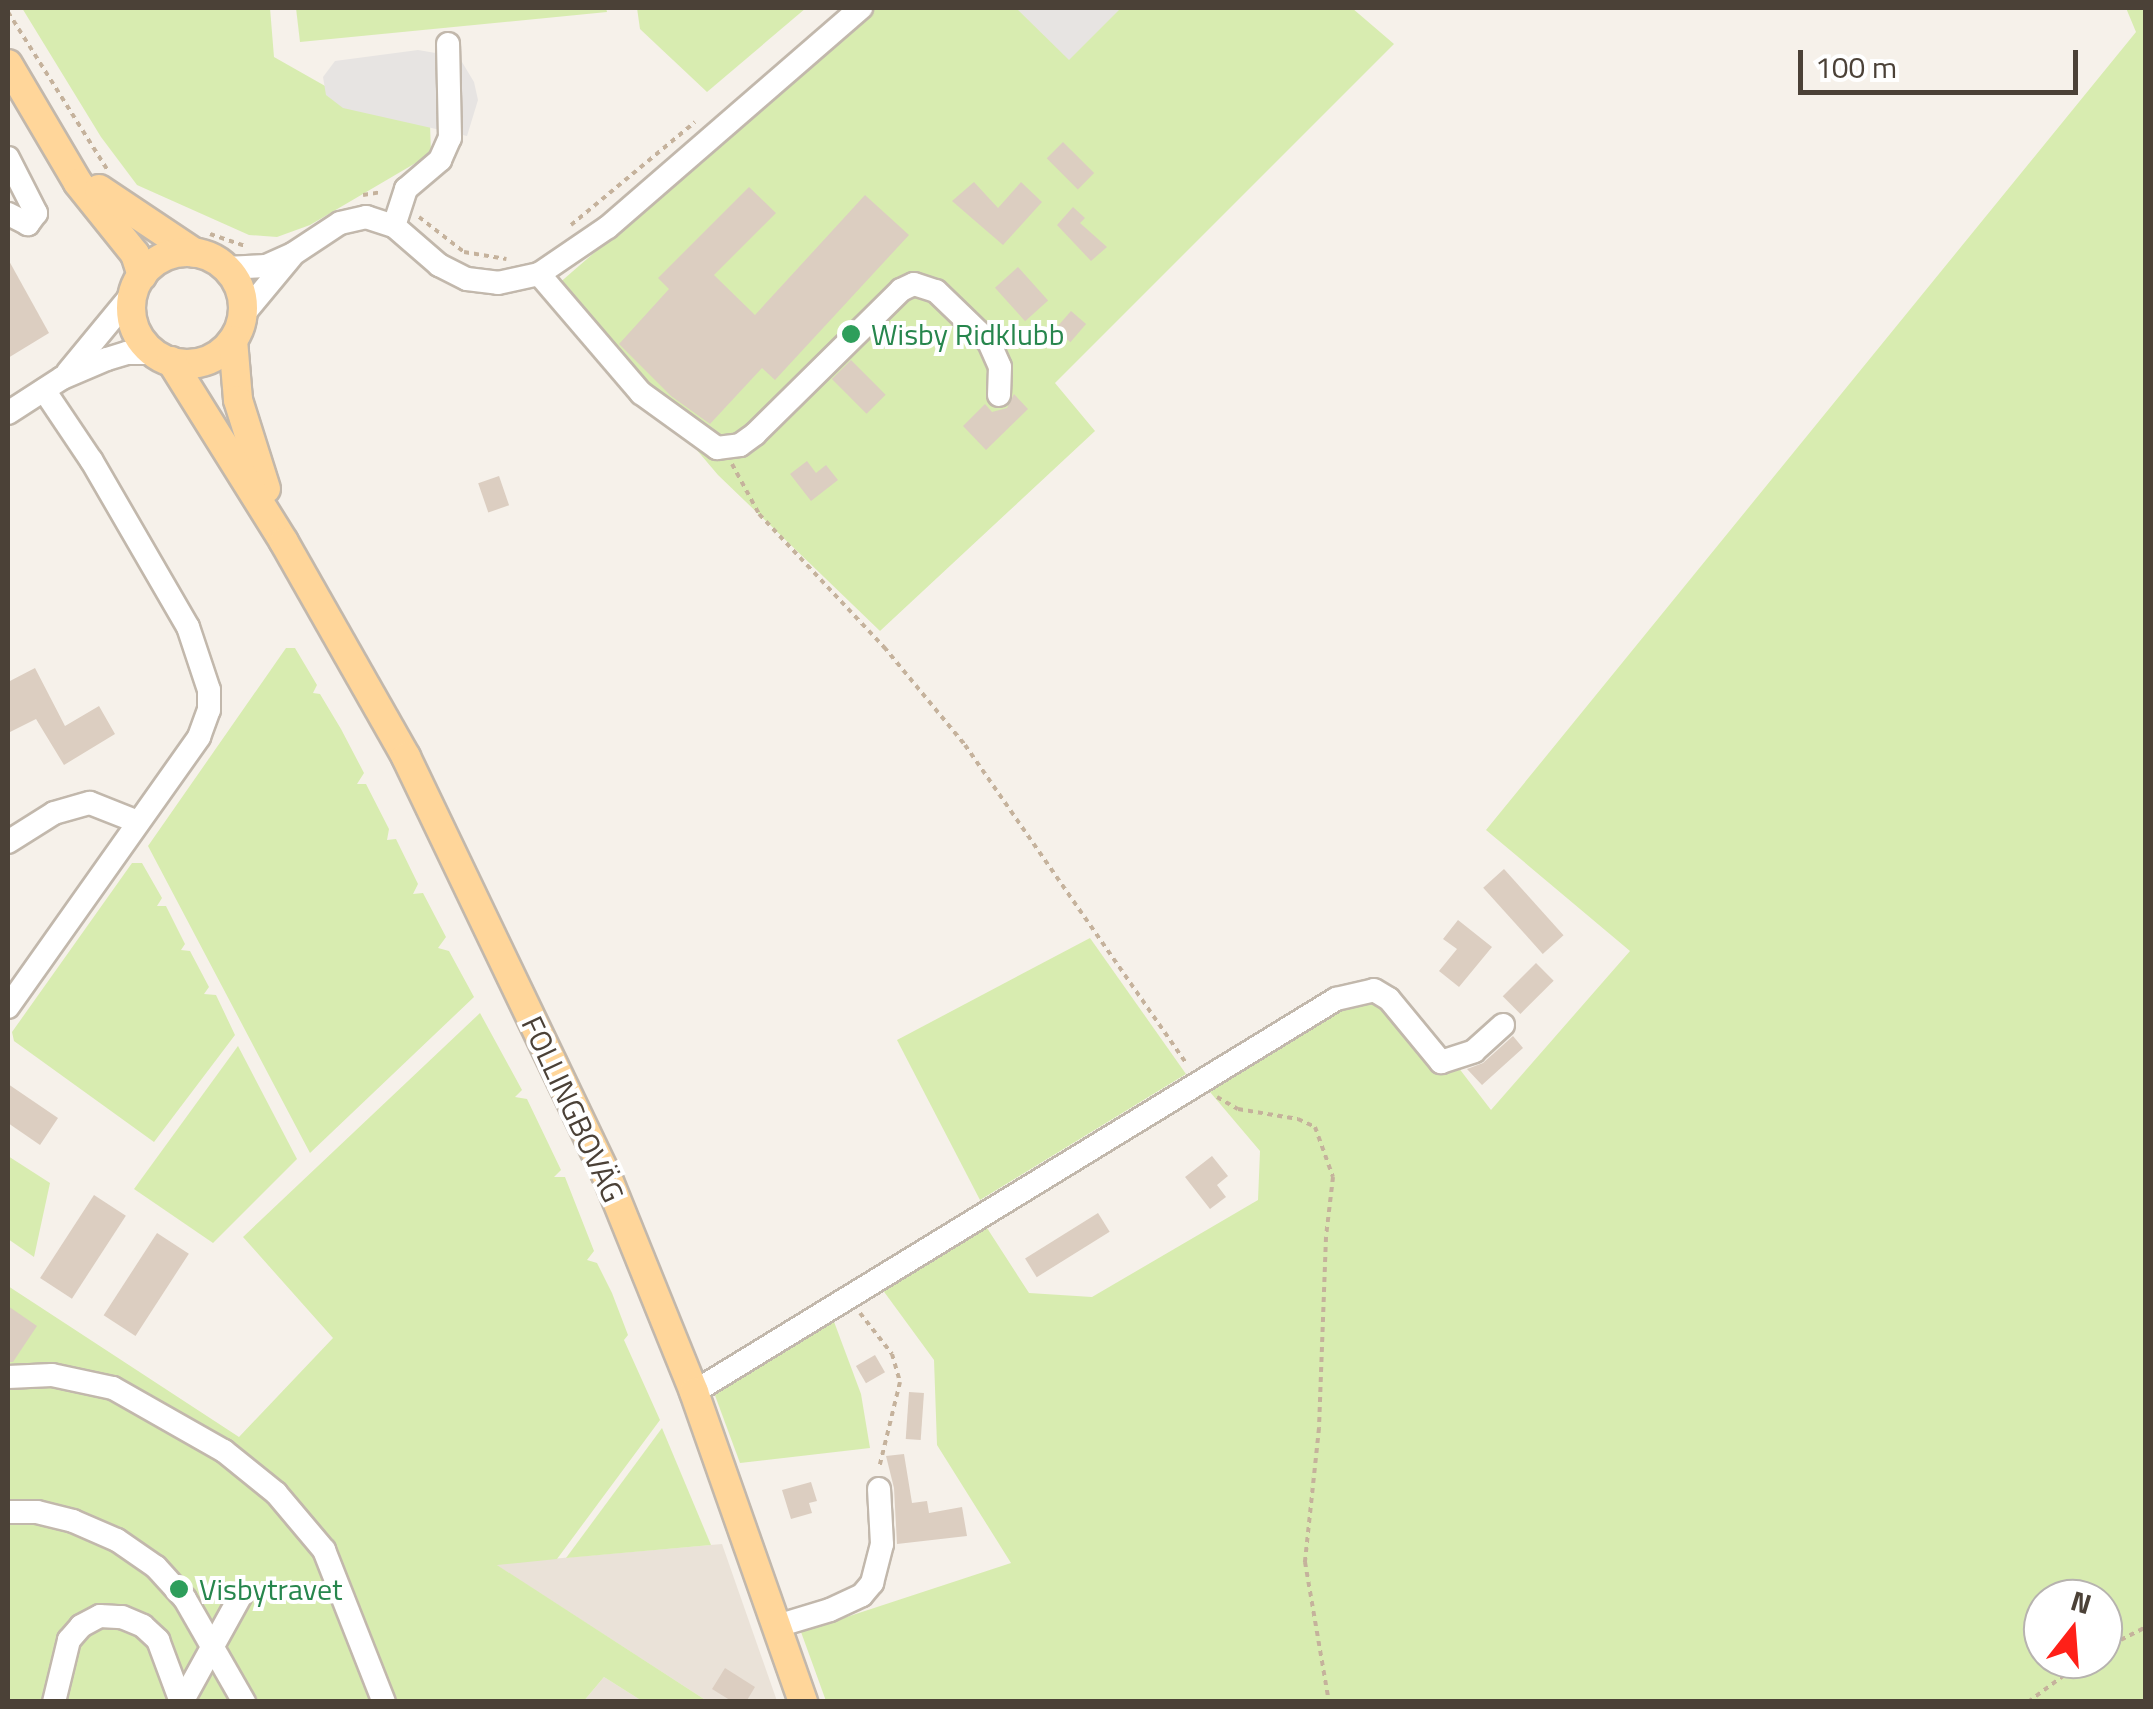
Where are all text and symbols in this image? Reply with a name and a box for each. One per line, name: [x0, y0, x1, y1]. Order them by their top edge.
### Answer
scale bar: [1803, 30, 2083, 92]
text: 100 m: [1815, 44, 1897, 90]
place label: Wisby Ridklubb: [871, 316, 1064, 352]
marker: Wisby Ridklubb: [840, 323, 862, 345]
street label: FOLLINGBOVÄG: [514, 1010, 632, 1208]
place label: Visbytravet: [199, 1571, 343, 1607]
marker: Visbytravet: [168, 1578, 190, 1600]
text: N: [2066, 1578, 2097, 1625]
north arrow: [2023, 1579, 2123, 1679]

